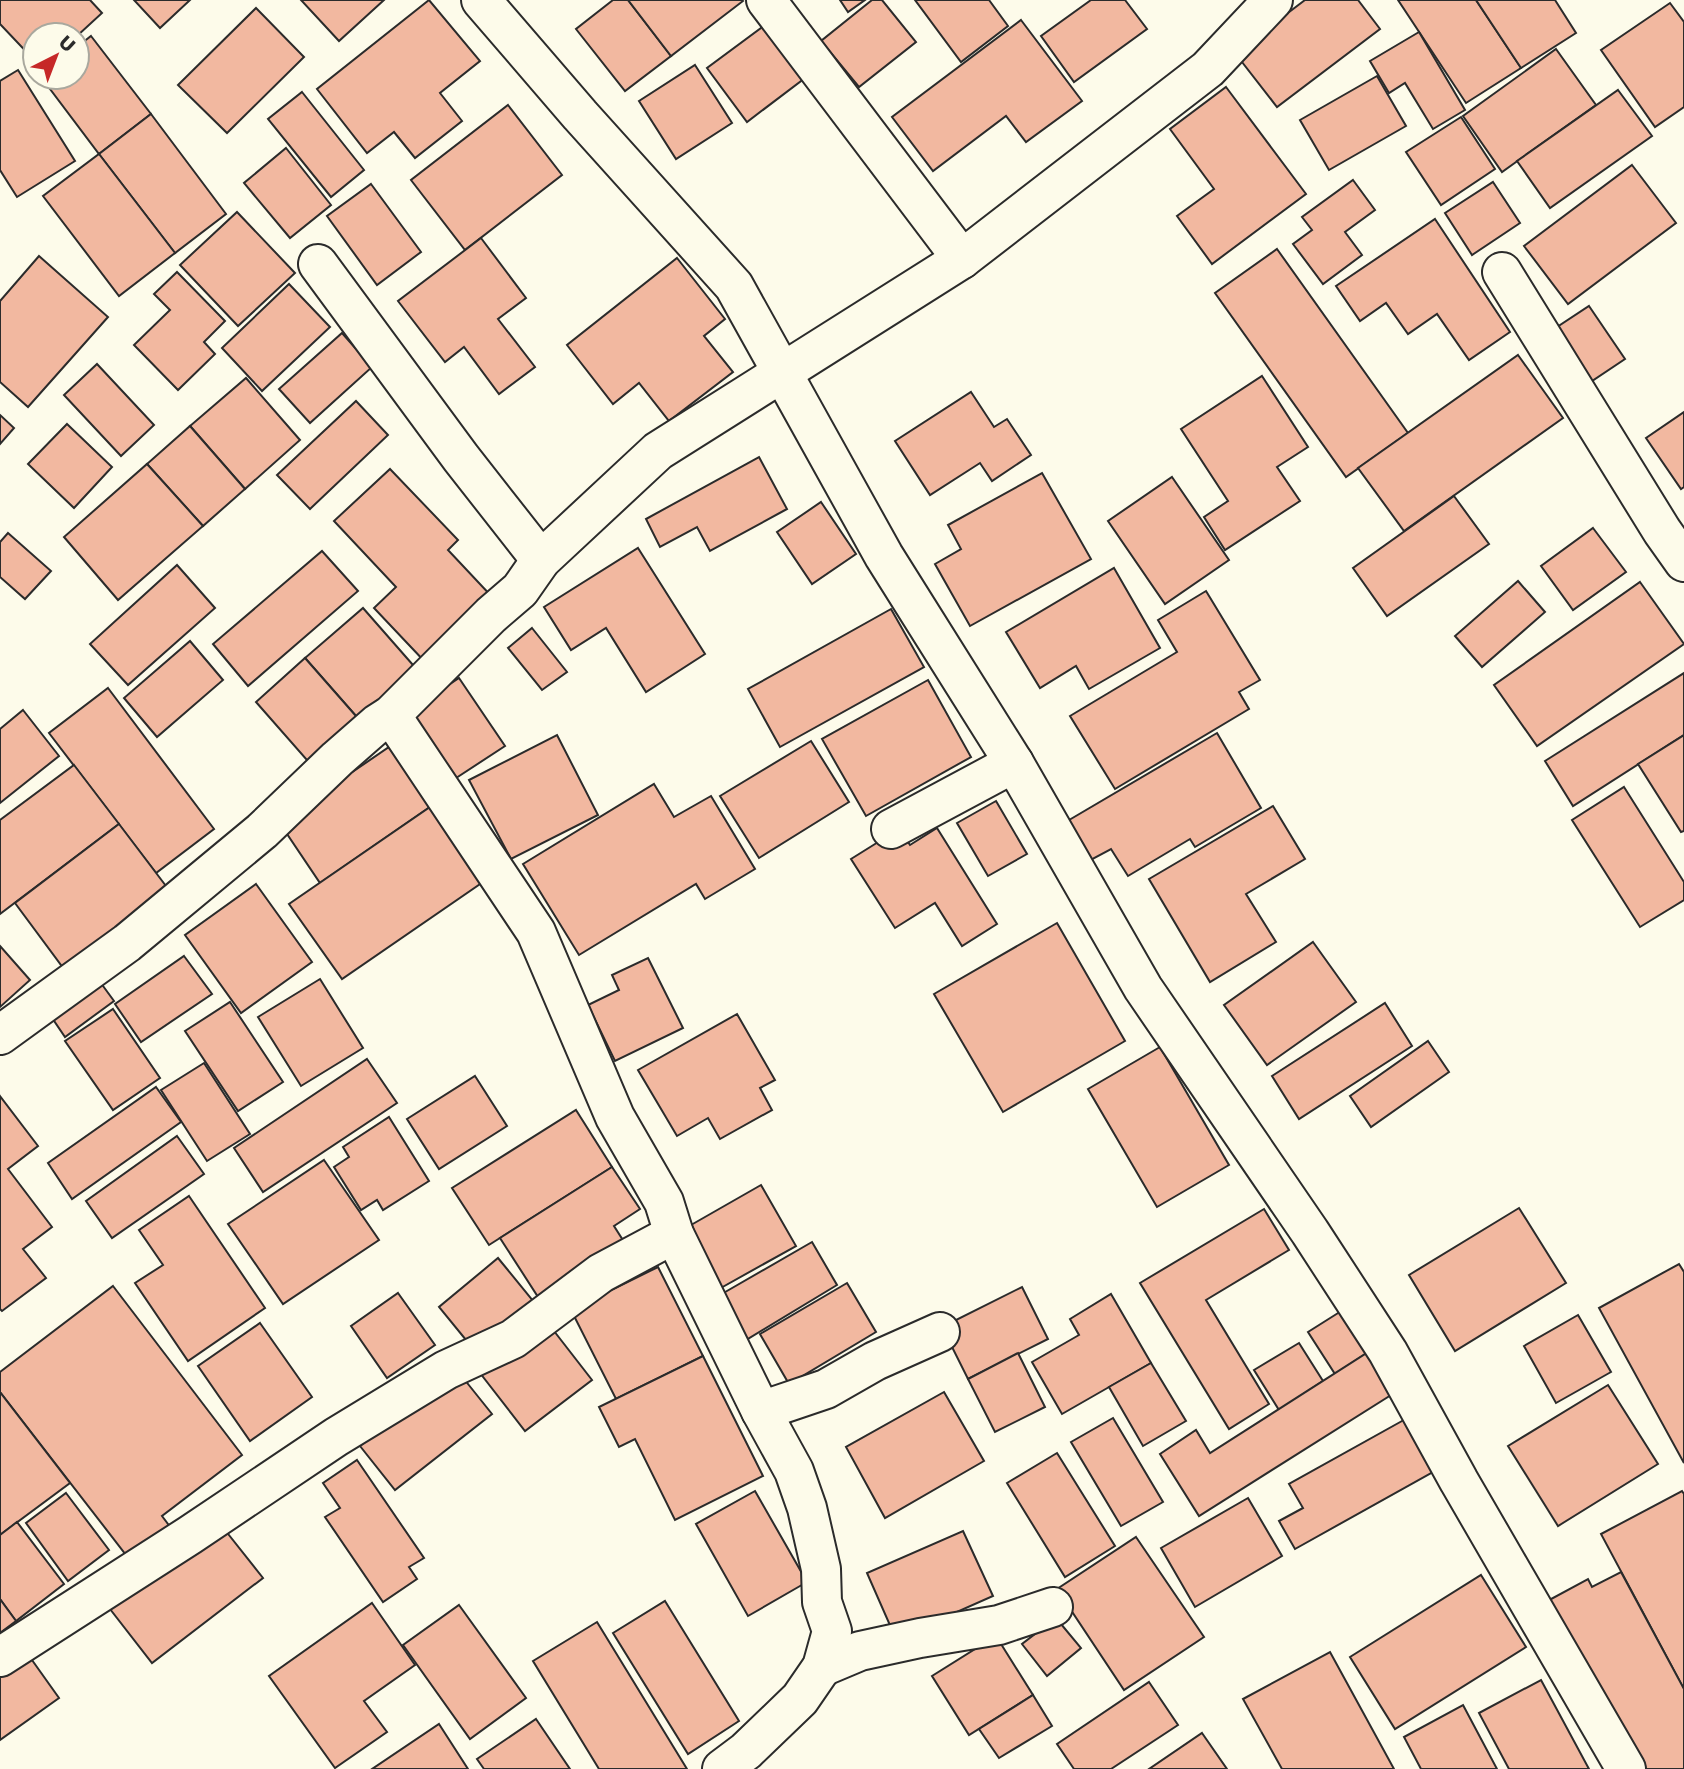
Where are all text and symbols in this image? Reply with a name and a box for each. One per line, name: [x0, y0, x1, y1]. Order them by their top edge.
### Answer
north arrow: [21, 21, 91, 91]
text: U: [55, 30, 81, 56]

